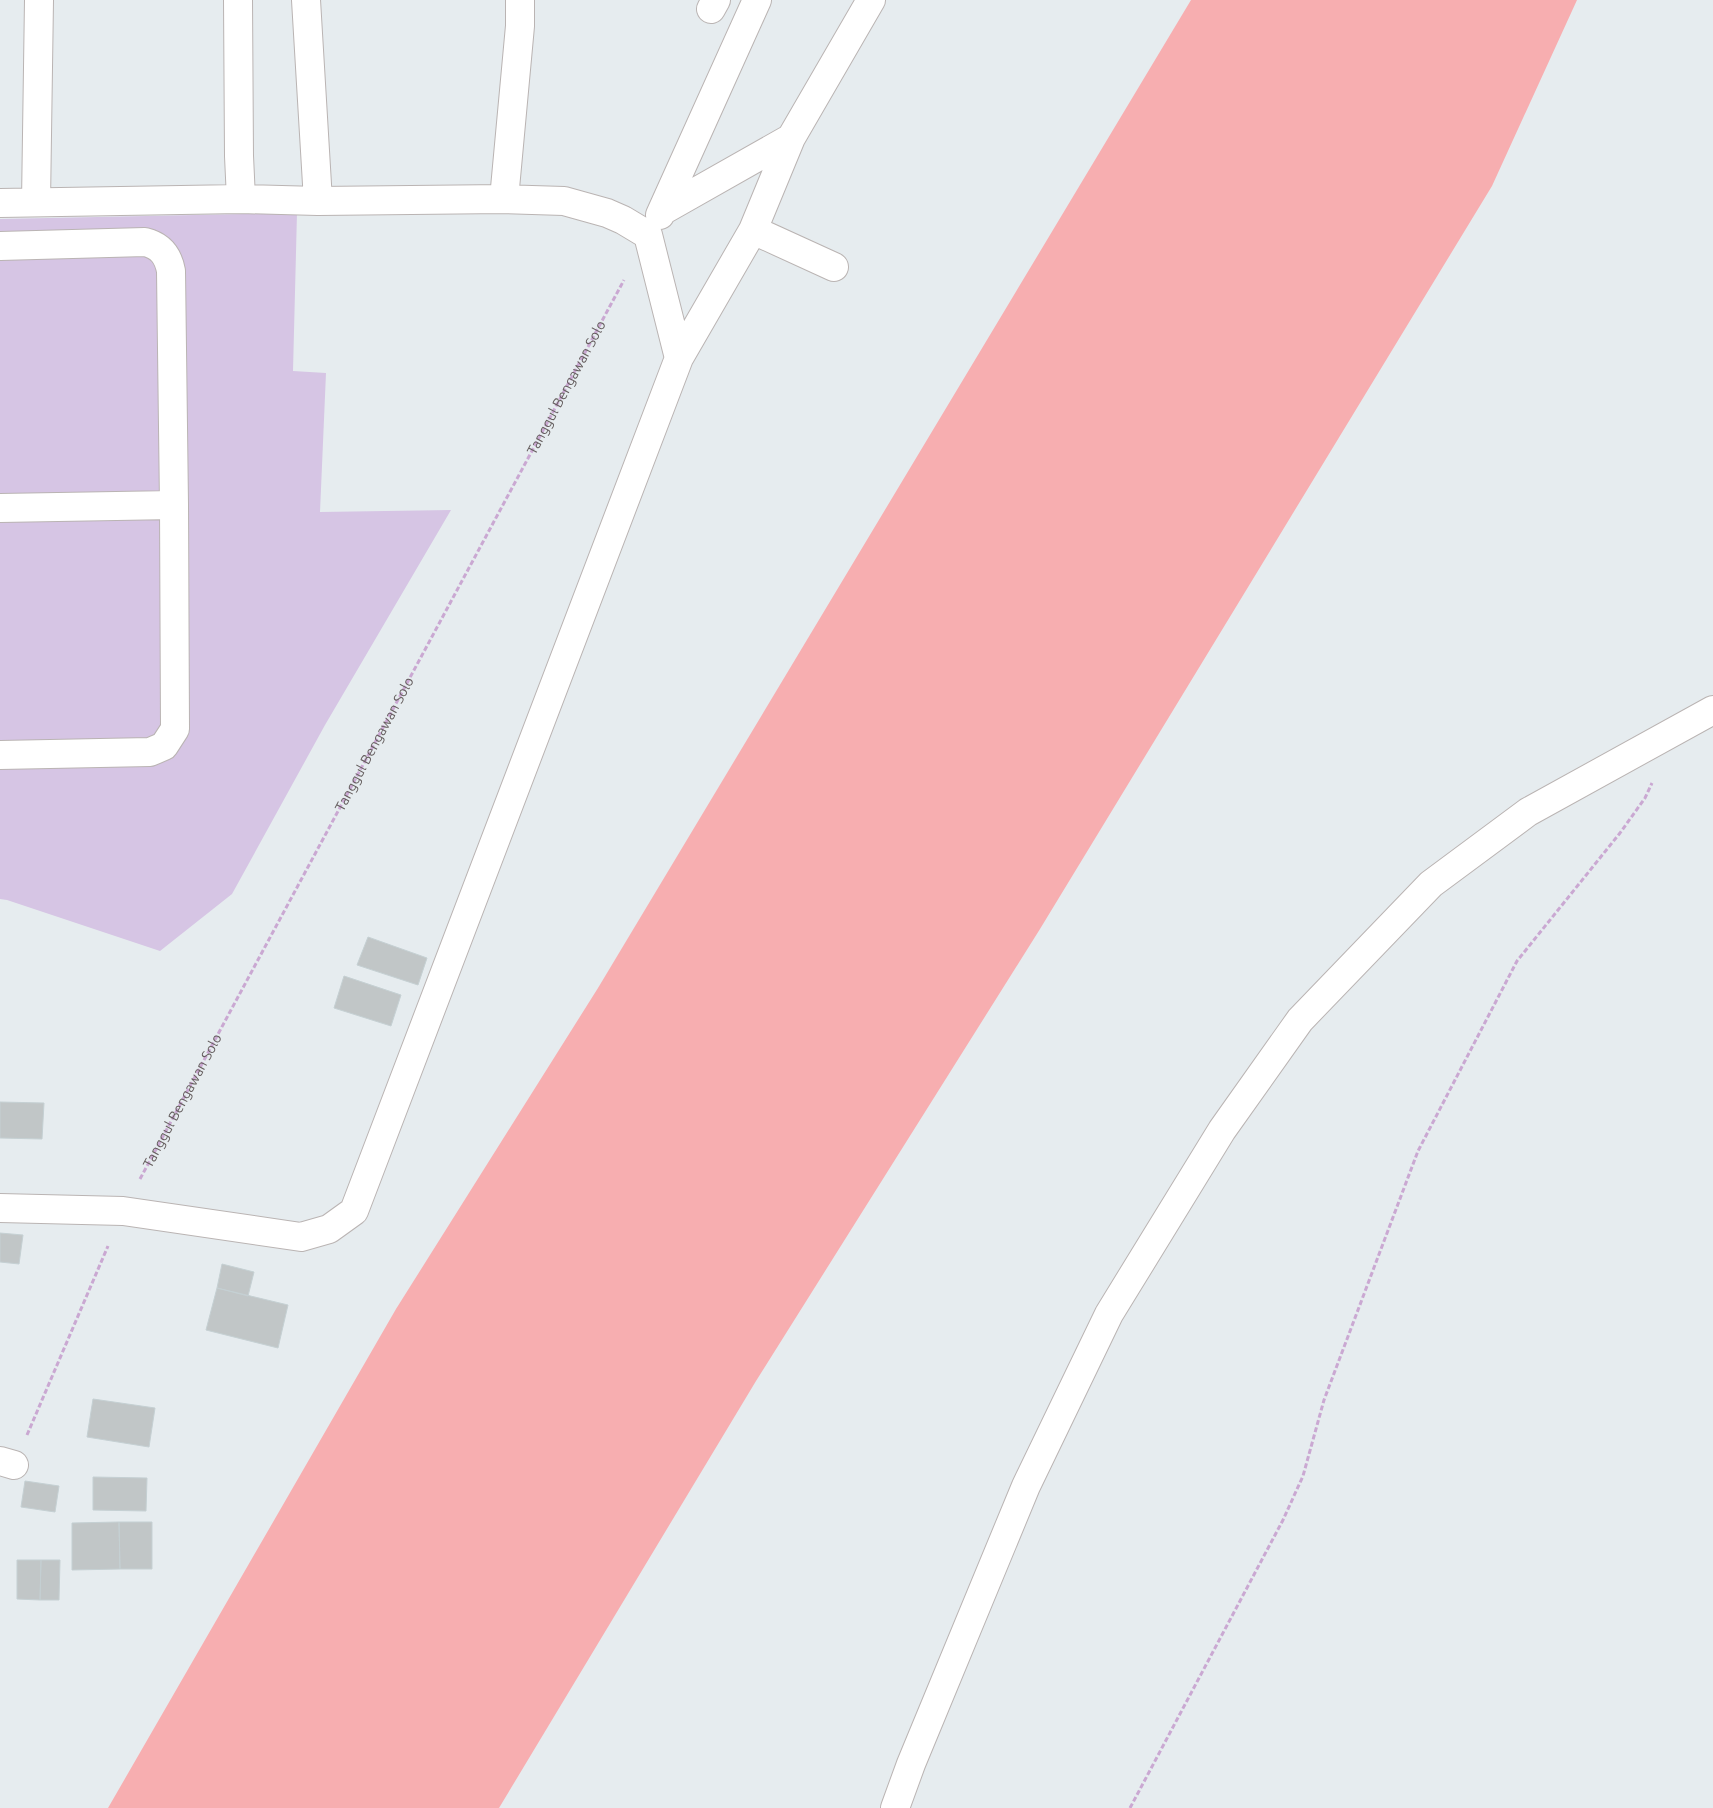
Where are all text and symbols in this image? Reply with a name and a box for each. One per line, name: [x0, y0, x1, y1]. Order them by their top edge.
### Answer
street label: Tanggul Bengawan Solo: [524, 318, 609, 457]
street label: Tanggul Bengawan Solo: [332, 674, 417, 814]
street label: Tanggul Bengawan Solo: [140, 1031, 225, 1170]

